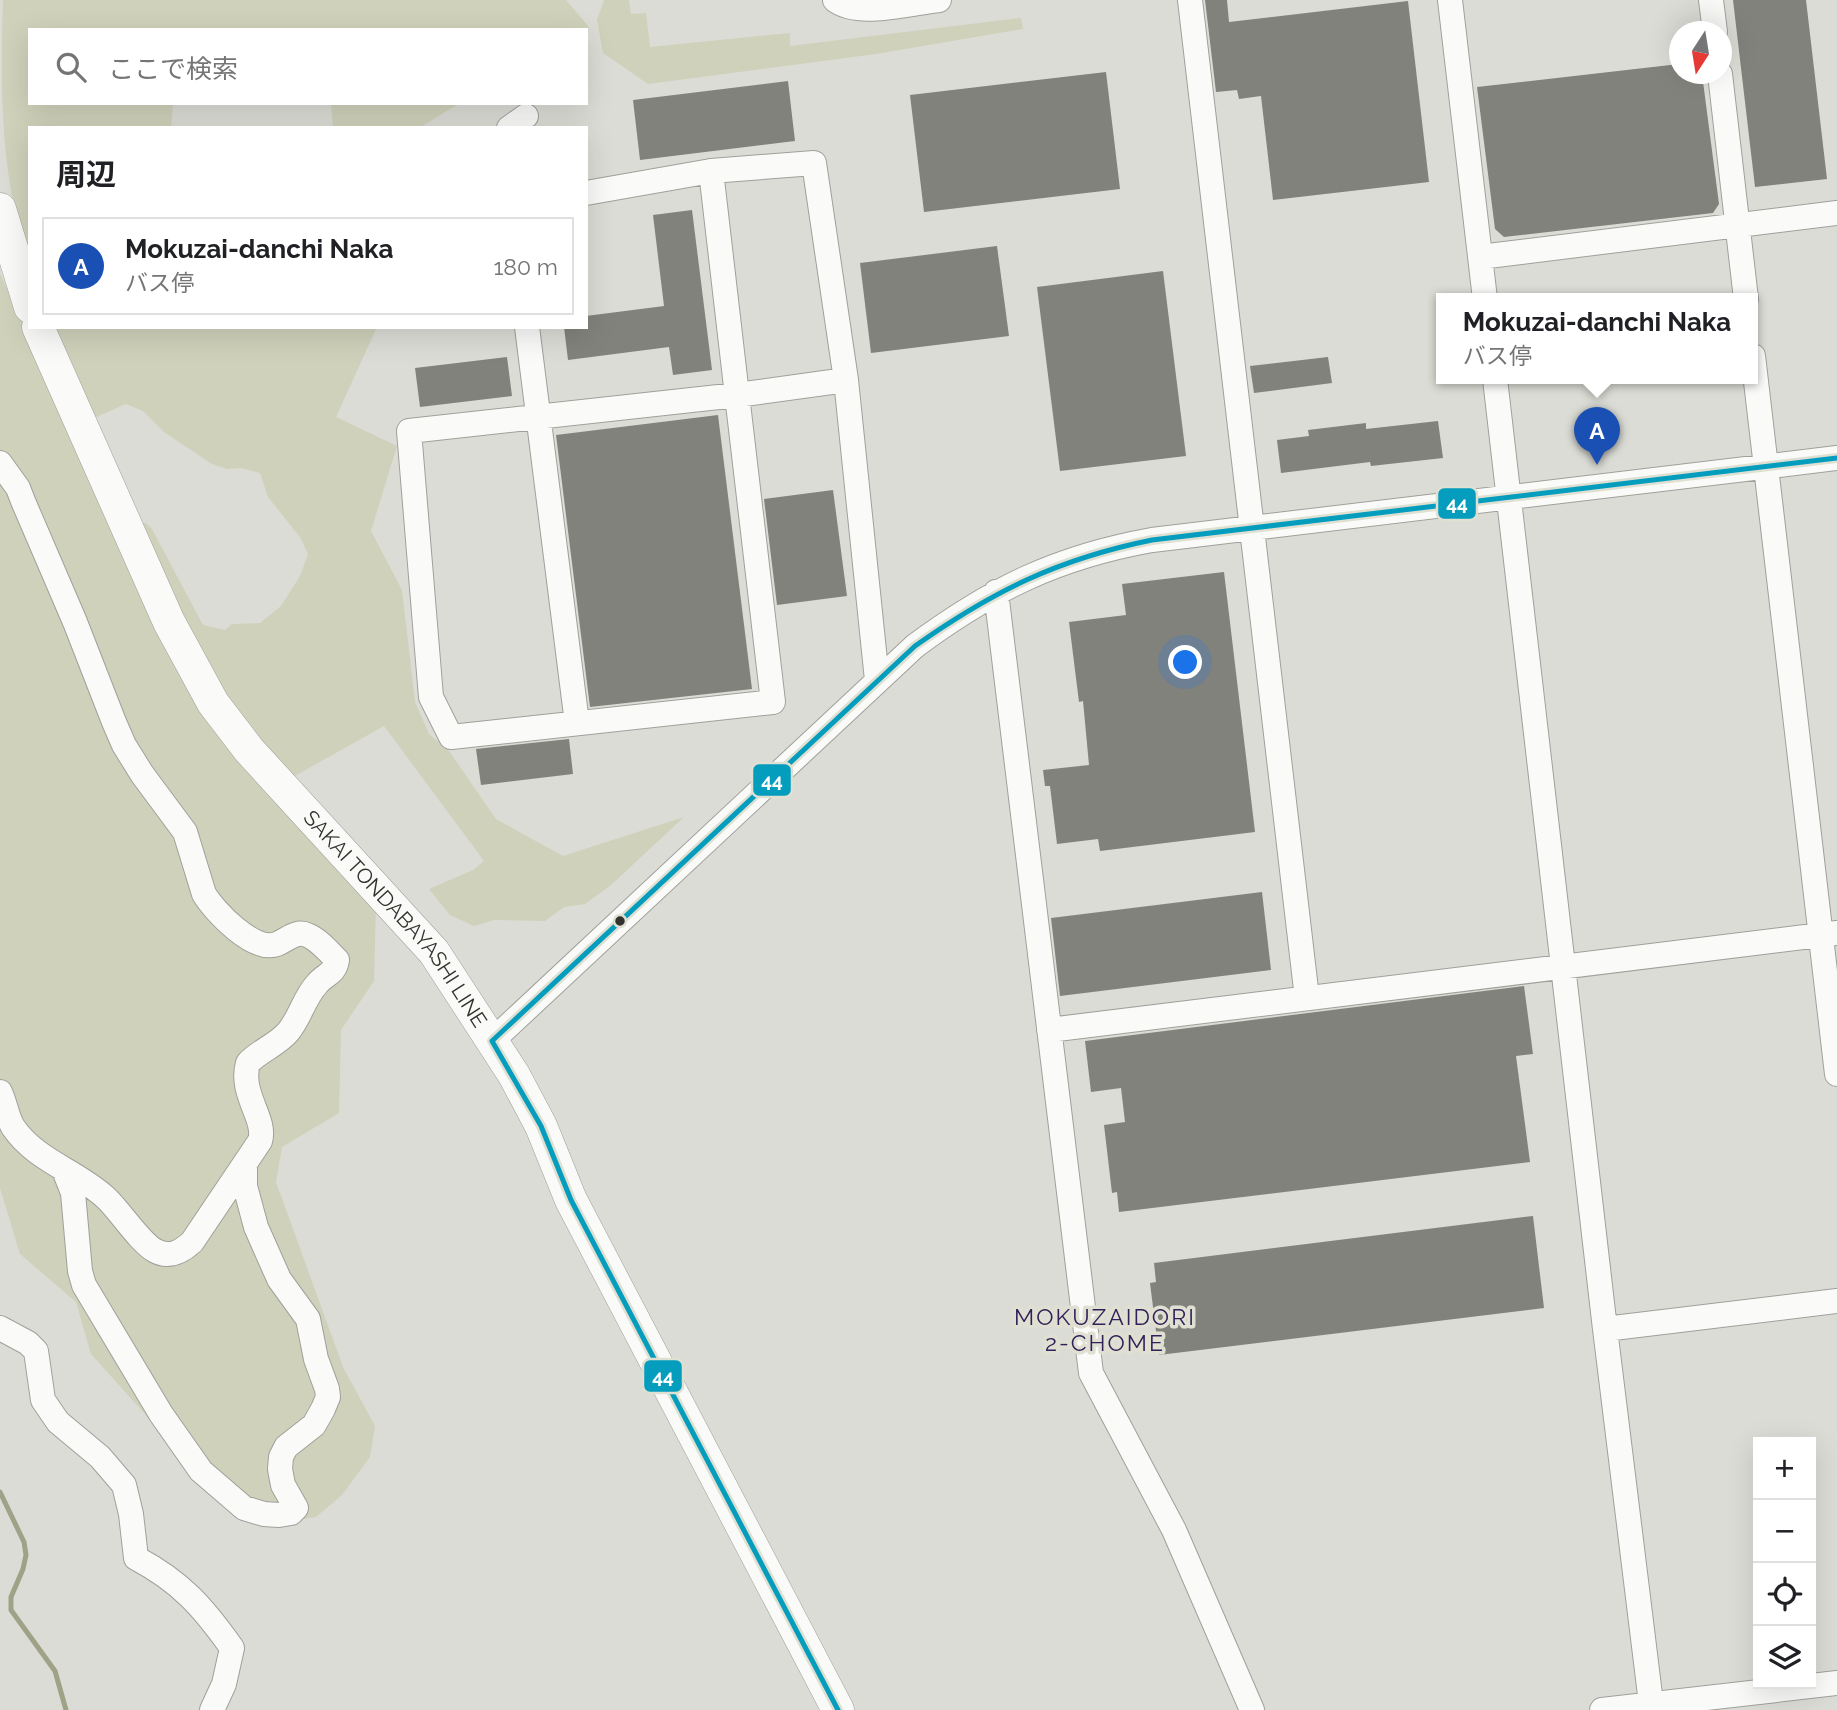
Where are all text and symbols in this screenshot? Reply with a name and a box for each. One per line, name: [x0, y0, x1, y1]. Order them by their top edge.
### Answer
north arrow: [1669, 21, 1732, 84]
search box: [28, 28, 588, 105]
icon: search: [52, 48, 90, 86]
text: ここで検索: [108, 54, 238, 84]
text: 周辺: [56, 157, 116, 192]
text: Mokuzai-danchi Naka: [125, 234, 393, 264]
text: A: [73, 253, 89, 280]
text: 180 m: [493, 253, 558, 280]
text: バス停: [125, 269, 194, 296]
popup: [1436, 293, 1758, 384]
text: Mokuzai-danchi Naka: [1463, 307, 1731, 337]
text: バス停: [1463, 342, 1532, 369]
pin: A: [1574, 407, 1620, 465]
line badge: 44: [1437, 487, 1477, 520]
text: 44: [1446, 492, 1468, 514]
your location: [1168, 645, 1202, 679]
line badge: 44: [752, 763, 792, 797]
text: 44: [761, 769, 783, 791]
street label: SAKAI TONDABAYASHI LINE: [299, 805, 493, 1032]
unlabelled marker: [613, 914, 627, 928]
district label: MOKUZAIDORI 2-CHOME: [1014, 1303, 1196, 1356]
line badge: 44: [643, 1359, 683, 1393]
text: 44: [652, 1365, 674, 1387]
map controls: [1753, 1437, 1816, 1689]
button: +: [1753, 1437, 1816, 1500]
button: −: [1753, 1500, 1816, 1563]
button: locate: [1753, 1563, 1816, 1626]
button: layers: [1753, 1626, 1816, 1689]

